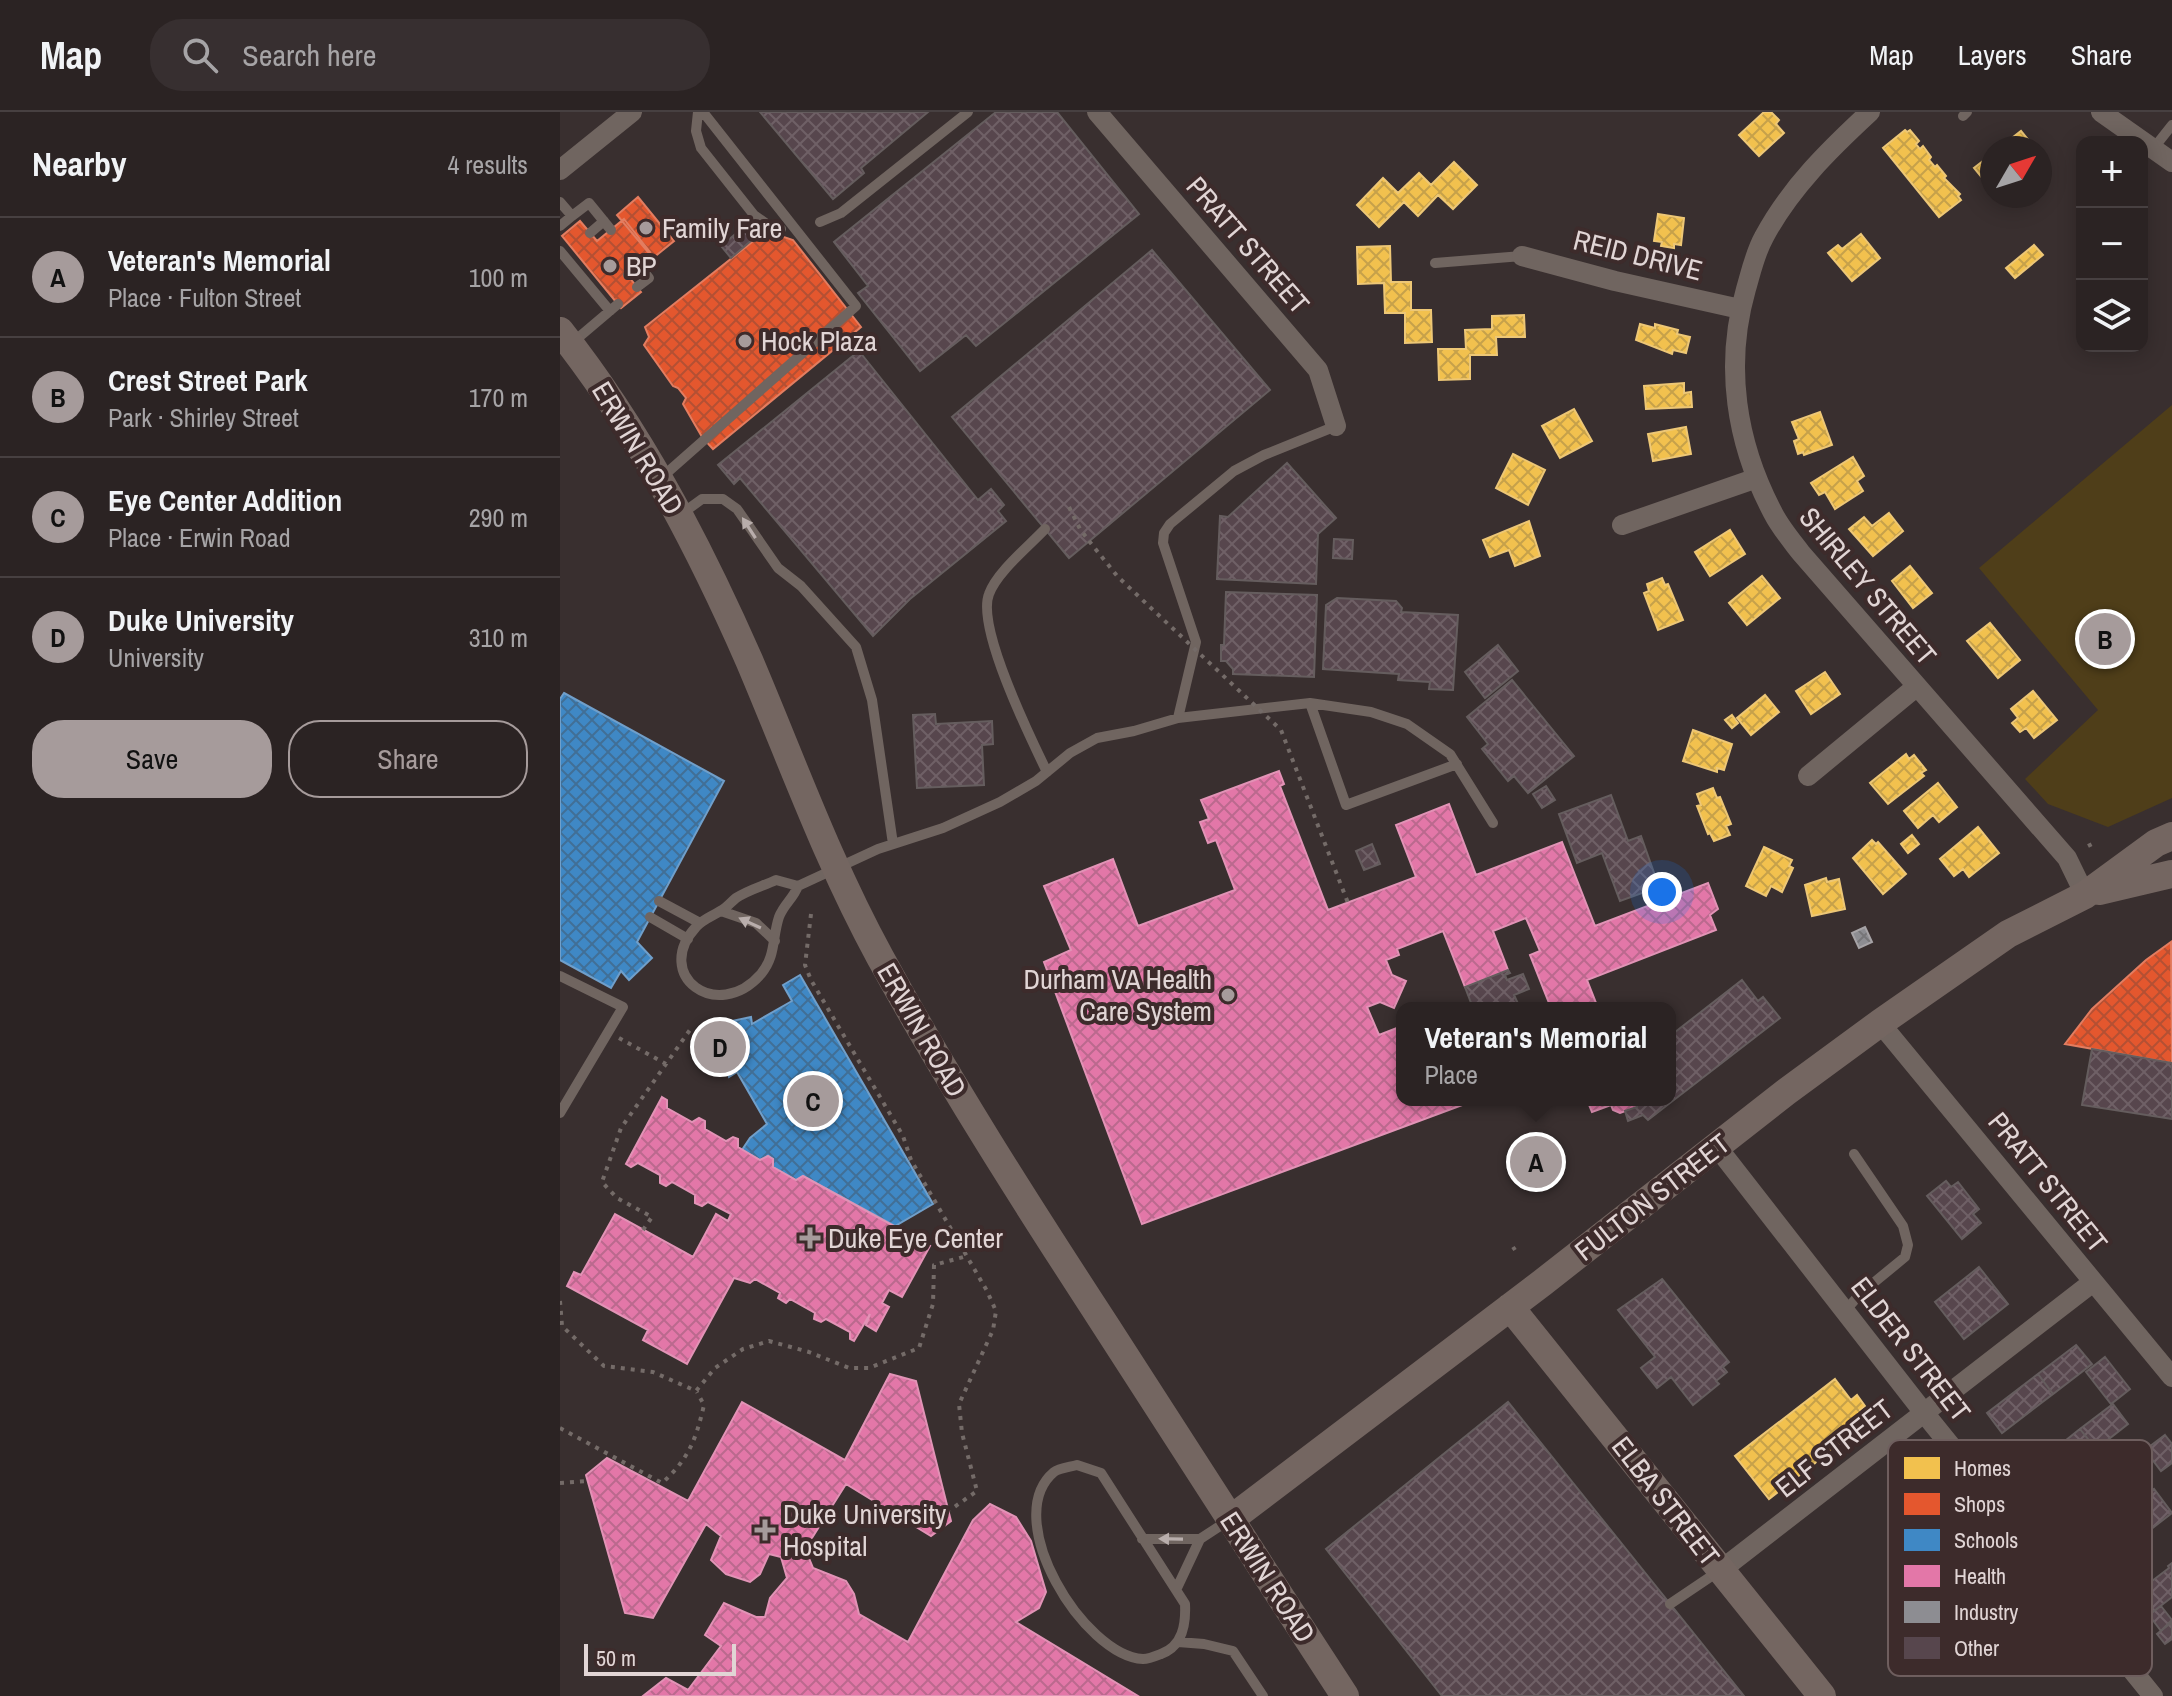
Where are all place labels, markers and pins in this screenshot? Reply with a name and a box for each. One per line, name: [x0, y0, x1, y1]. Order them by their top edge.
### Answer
place label: Family Fare: [662, 209, 782, 247]
marker: Family Fare: [637, 219, 655, 237]
place label: BP: [626, 247, 657, 285]
marker: BP: [601, 257, 619, 275]
place label: Hock Plaza: [761, 322, 877, 360]
marker: Hock Plaza: [736, 332, 754, 350]
pin: B: [2079, 609, 2131, 669]
place label: Durham VA Health Care System: [1024, 960, 1212, 1030]
marker: Durham VA Health Care System: [1219, 986, 1237, 1004]
pin: D: [694, 1017, 746, 1077]
pin: C: [787, 1071, 839, 1131]
pin: A: [1510, 1132, 1562, 1192]
place label: Duke Eye Center: [828, 1219, 1003, 1257]
marker: Duke Eye Center: [799, 1227, 821, 1249]
place label: Duke University Hospital: [783, 1495, 947, 1565]
marker: Duke University Hospital: [754, 1519, 776, 1541]

